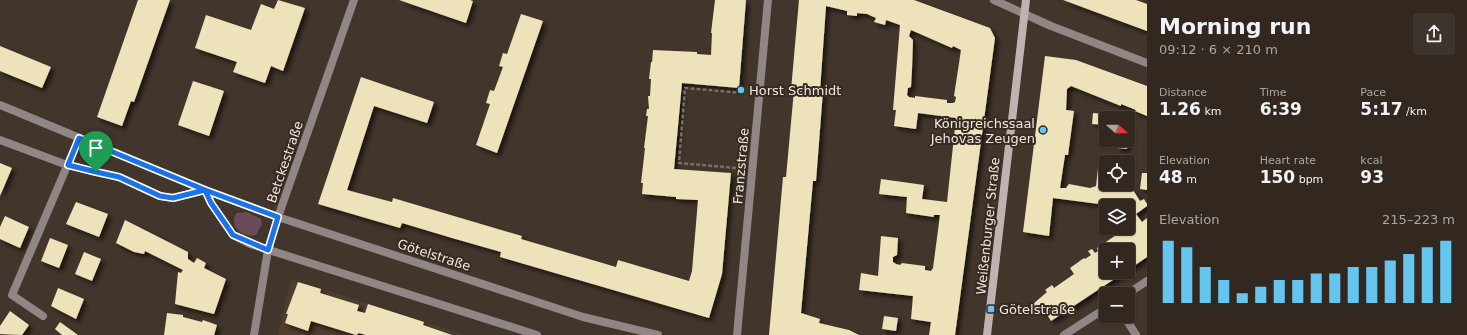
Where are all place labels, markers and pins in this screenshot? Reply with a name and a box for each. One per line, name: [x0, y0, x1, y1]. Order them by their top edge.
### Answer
place label: Horst Schmidt: [749, 83, 841, 98]
marker: Horst Schmidt: [736, 85, 746, 95]
place label: Königreichssaal Jehovas Zeugen: [930, 116, 1035, 146]
marker: Königreichssaal Jehovas Zeugen: [1038, 125, 1048, 135]
pin: [79, 131, 113, 172]
place label: Götelstraße: [999, 302, 1075, 317]
marker: Götelstraße: [986, 304, 996, 314]

